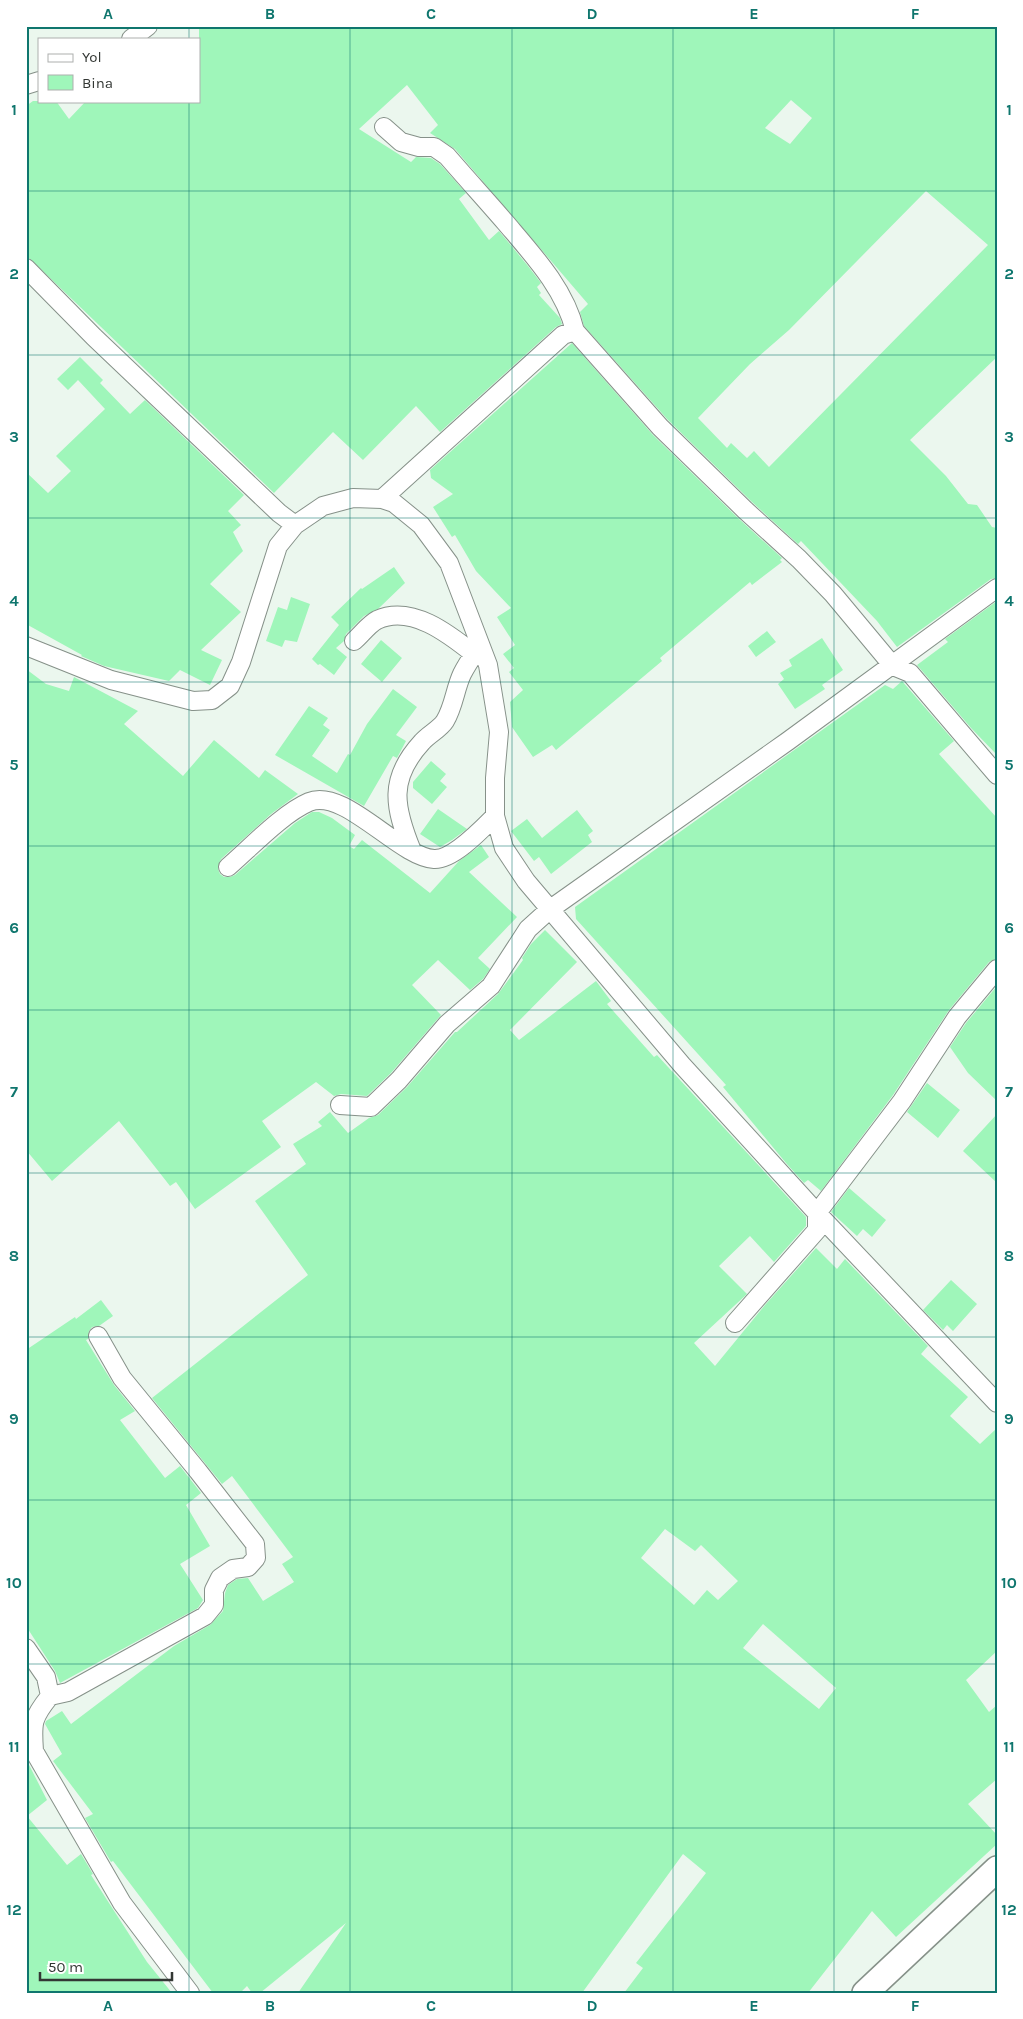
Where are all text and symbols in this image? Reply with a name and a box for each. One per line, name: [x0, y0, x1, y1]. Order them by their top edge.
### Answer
text: A: [103, 4, 113, 23]
text: B: [265, 4, 275, 23]
text: C: [426, 4, 436, 23]
text: D: [587, 4, 598, 23]
text: E: [749, 4, 759, 23]
text: F: [911, 4, 920, 23]
legend: [38, 38, 200, 102]
text: Yol: [82, 48, 102, 66]
text: Bina: [82, 74, 113, 92]
text: 1: [11, 100, 17, 119]
text: 1: [1006, 100, 1012, 119]
text: 2: [9, 264, 19, 283]
text: 2: [1004, 264, 1014, 283]
text: 3: [9, 427, 19, 446]
text: 3: [1004, 427, 1014, 446]
text: 4: [9, 591, 19, 610]
text: 4: [1004, 591, 1014, 610]
text: 5: [9, 755, 19, 774]
text: 5: [1004, 755, 1014, 774]
text: 6: [9, 918, 19, 937]
text: 6: [1004, 918, 1014, 937]
text: 7: [10, 1082, 18, 1101]
text: 7: [1005, 1082, 1013, 1101]
text: 8: [9, 1246, 19, 1265]
text: 8: [1004, 1246, 1014, 1265]
text: 9: [9, 1409, 19, 1428]
text: 9: [1004, 1409, 1014, 1428]
text: 10: [6, 1573, 22, 1592]
text: 10: [1001, 1573, 1017, 1592]
text: 11: [8, 1737, 20, 1756]
text: 11: [1003, 1737, 1015, 1756]
text: 12: [6, 1900, 22, 1919]
text: 12: [1001, 1900, 1017, 1919]
scale bar: [40, 1949, 172, 1981]
text: 50 m: [48, 1958, 83, 1976]
text: A: [103, 1996, 113, 2015]
text: B: [265, 1996, 275, 2015]
text: C: [426, 1996, 436, 2015]
text: D: [587, 1996, 598, 2015]
text: E: [749, 1996, 759, 2015]
text: F: [911, 1996, 920, 2015]

